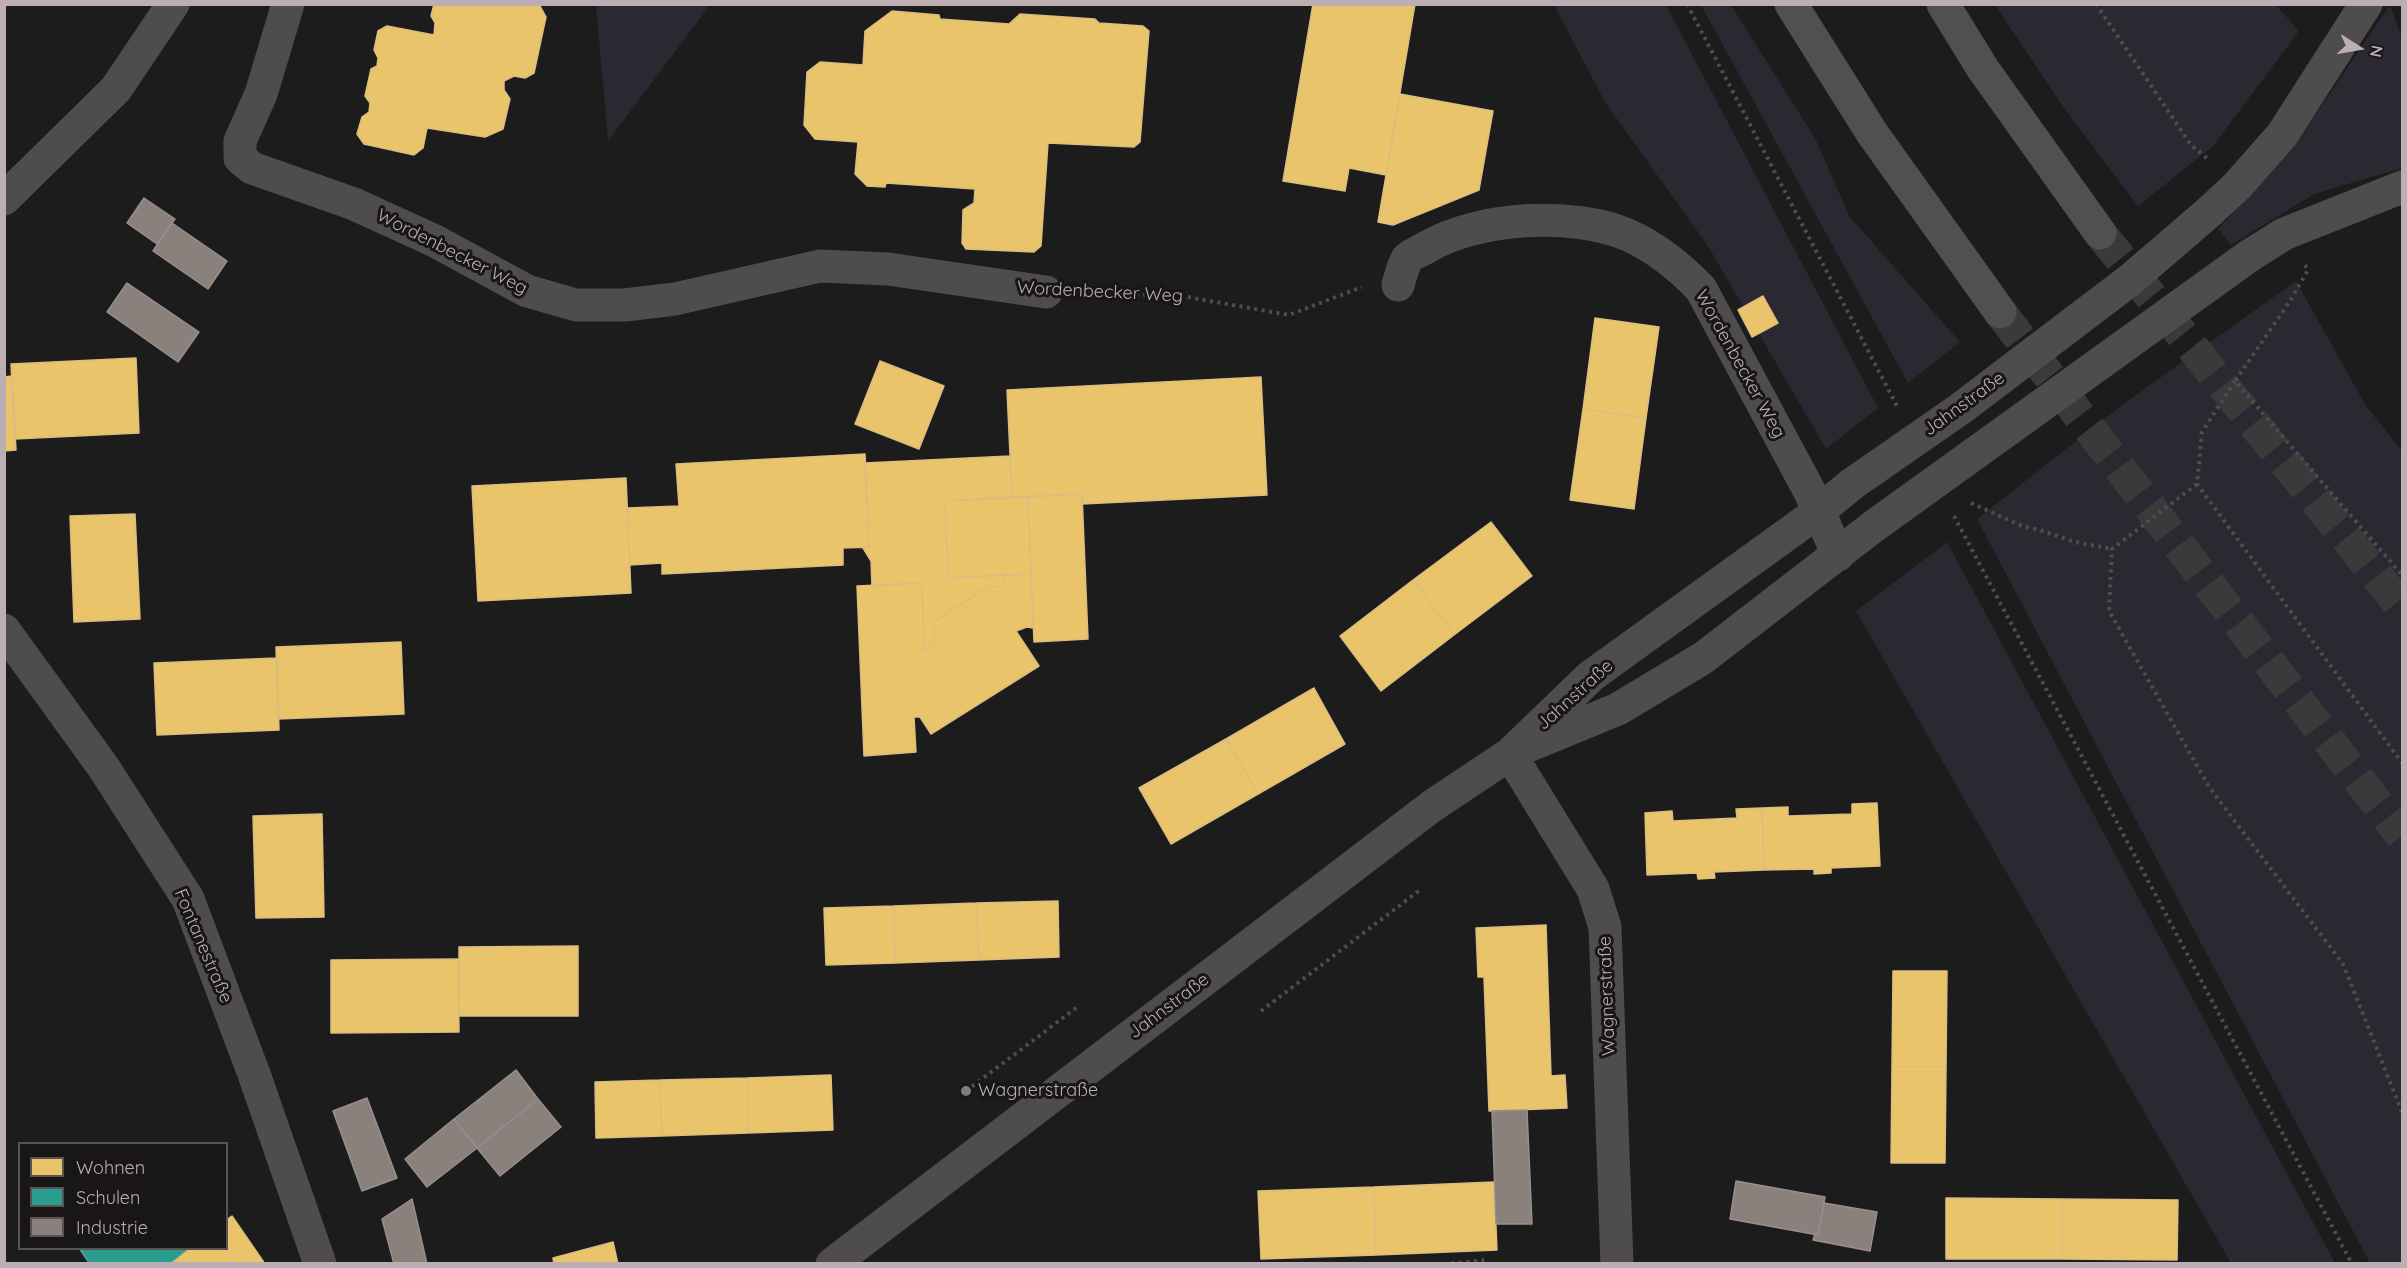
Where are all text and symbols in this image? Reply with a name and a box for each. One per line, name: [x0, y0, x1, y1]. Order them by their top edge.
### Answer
north arrow: [2329, 18, 2389, 78]
text: N: [2366, 44, 2388, 59]
street label: Wordenbecker Weg: [373, 205, 531, 299]
street label: Wordenbecker Weg: [1017, 277, 1183, 307]
street label: Wordenbecker Weg: [1690, 286, 1790, 442]
street label: Jahnstraße: [1919, 367, 2009, 441]
street label: Jahnstraße: [1532, 655, 1618, 735]
street label: Fontanestraße: [169, 886, 237, 1006]
street label: Wagnerstraße: [1594, 936, 1620, 1056]
street label: Jahnstraße: [1125, 969, 1213, 1043]
place label: Wagnerstraße: [978, 1080, 1098, 1102]
marker: Wagnerstraße: [959, 1084, 973, 1098]
legend: [18, 1142, 228, 1250]
text: Wohnen: [76, 1156, 145, 1179]
text: Schulen: [76, 1186, 140, 1209]
text: Industrie: [76, 1216, 148, 1239]

